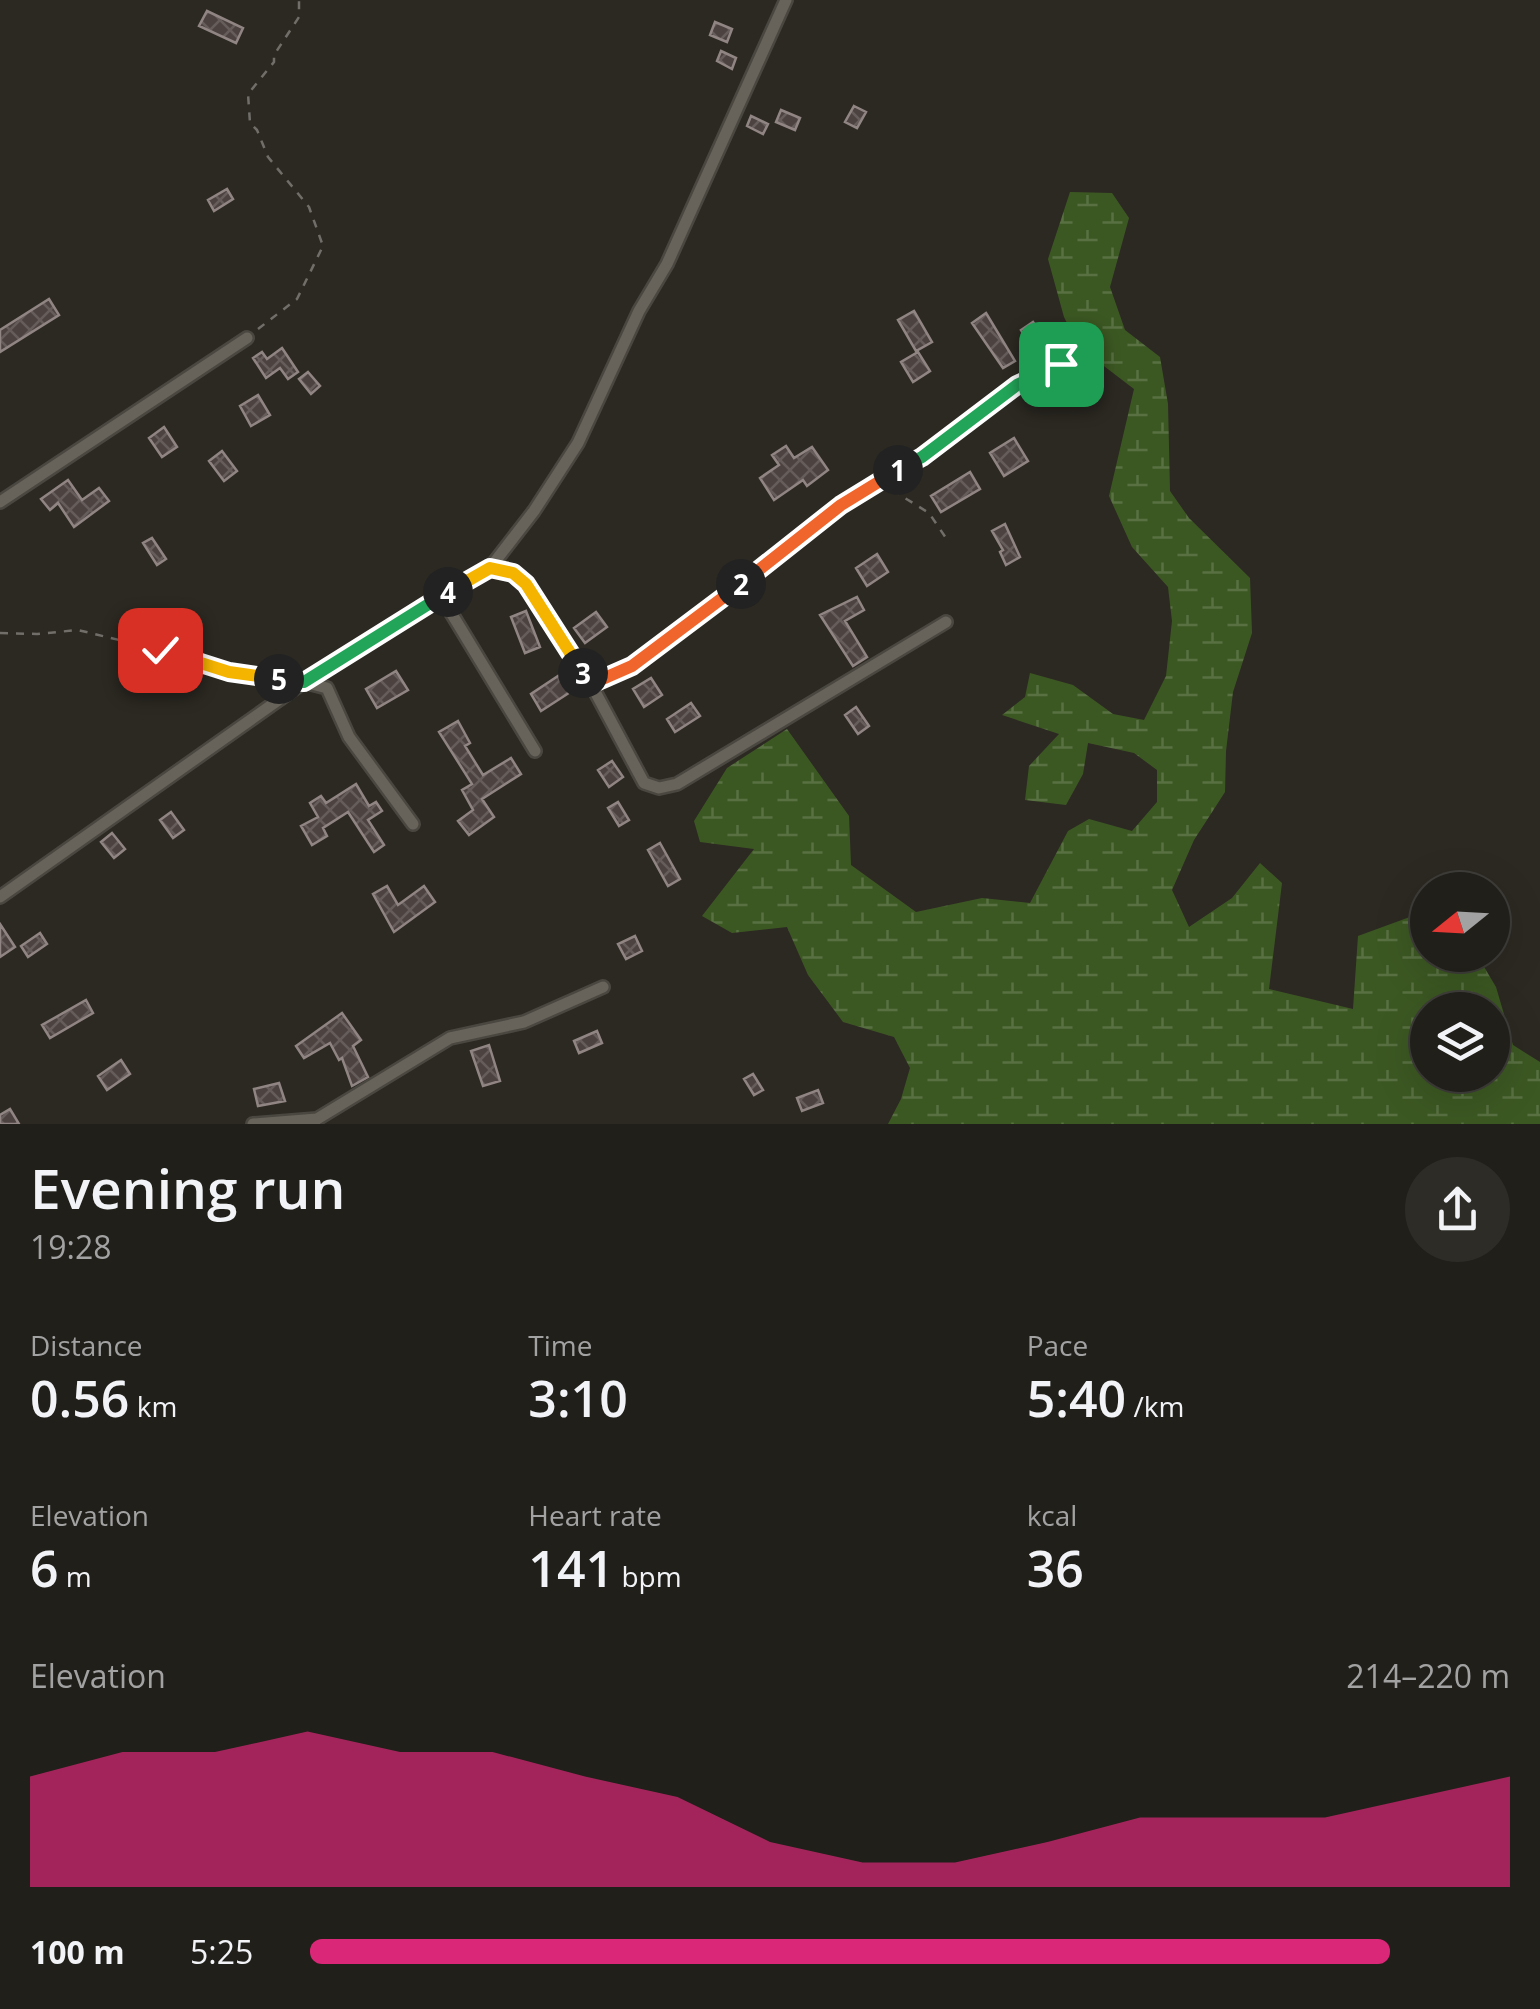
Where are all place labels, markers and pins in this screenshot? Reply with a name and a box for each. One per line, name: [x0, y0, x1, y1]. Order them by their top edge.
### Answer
pin: [1019, 322, 1104, 407]
pin: 1: [873, 445, 923, 495]
pin: 2: [716, 559, 766, 609]
pin: 4: [423, 567, 473, 617]
pin: [118, 608, 203, 693]
pin: 3: [558, 648, 608, 698]
pin: 5: [254, 654, 304, 704]

